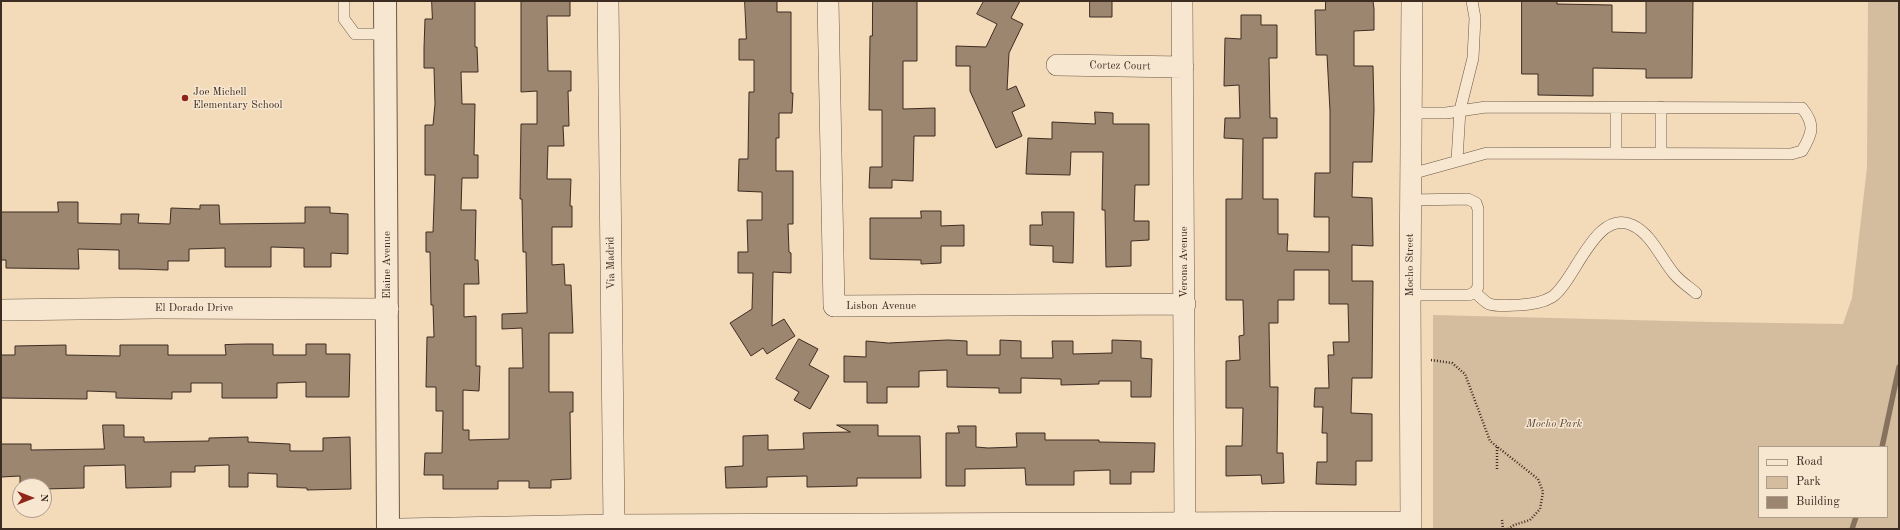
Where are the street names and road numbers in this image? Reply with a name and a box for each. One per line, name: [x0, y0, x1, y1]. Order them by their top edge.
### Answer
street label: Cortez Court: [1089, 59, 1151, 73]
street label: Verona Avenue: [1177, 226, 1191, 298]
street label: Elaine Avenue: [380, 231, 394, 299]
street label: Mocho Street: [1403, 233, 1417, 297]
street label: Via Madrid: [604, 236, 618, 290]
street label: Lisbon Avenue: [846, 299, 916, 313]
street label: El Dorado Drive: [155, 301, 233, 315]

